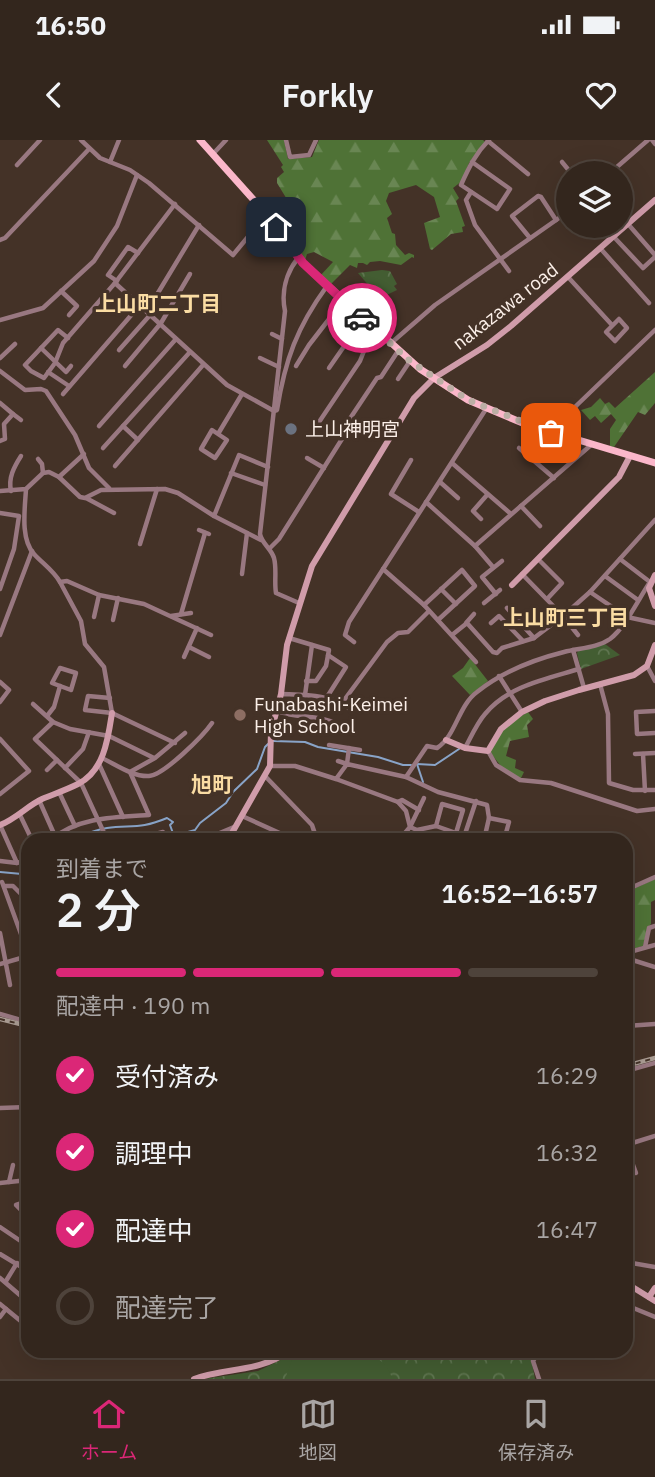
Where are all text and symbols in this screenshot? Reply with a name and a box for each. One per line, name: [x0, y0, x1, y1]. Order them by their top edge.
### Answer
text: 16:50: [35, 8, 106, 42]
text: Forkly: [281, 74, 374, 116]
icon: back: [35, 76, 73, 114]
icon: heart: [582, 76, 620, 114]
map controls: [556, 161, 633, 238]
button: layers: [556, 161, 633, 238]
pin: [246, 197, 306, 257]
icon: home: [257, 208, 295, 246]
street label: nakazawa road: [447, 257, 563, 355]
courier: [327, 283, 397, 353]
district label: 上山町二丁目: [95, 289, 221, 317]
icon: car: [343, 299, 381, 337]
pin: [521, 403, 581, 463]
icon: bag: [532, 414, 570, 452]
place label: 上山神明宮: [305, 417, 400, 441]
marker: 上山神明宮: [283, 421, 299, 437]
district label: 上山町三丁目: [503, 603, 629, 631]
place label: Funabashi-Keimei High School: [254, 692, 408, 738]
marker: Funabashi-Keimei High School: [232, 707, 248, 723]
district label: 旭町: [191, 770, 233, 798]
text: 到着まで: [56, 853, 148, 883]
text: 16:52–16:57: [441, 876, 598, 910]
text: 2 分: [56, 880, 140, 940]
text: 配達中 · 190 m: [56, 990, 210, 1020]
icon: check: [56, 1056, 94, 1094]
text: 受付済み: [115, 1059, 219, 1093]
text: 16:29: [536, 1060, 598, 1090]
icon: check: [56, 1133, 94, 1171]
text: 調理中: [115, 1136, 193, 1170]
text: 16:32: [536, 1137, 598, 1167]
icon: check: [56, 1210, 94, 1248]
text: 配達中: [115, 1213, 193, 1247]
text: 16:47: [536, 1214, 598, 1244]
text: 配達完了: [115, 1290, 219, 1324]
tab: ホーム: [81, 1395, 137, 1464]
tab: 地図: [299, 1395, 337, 1464]
tab: 保存済み: [498, 1395, 574, 1464]

